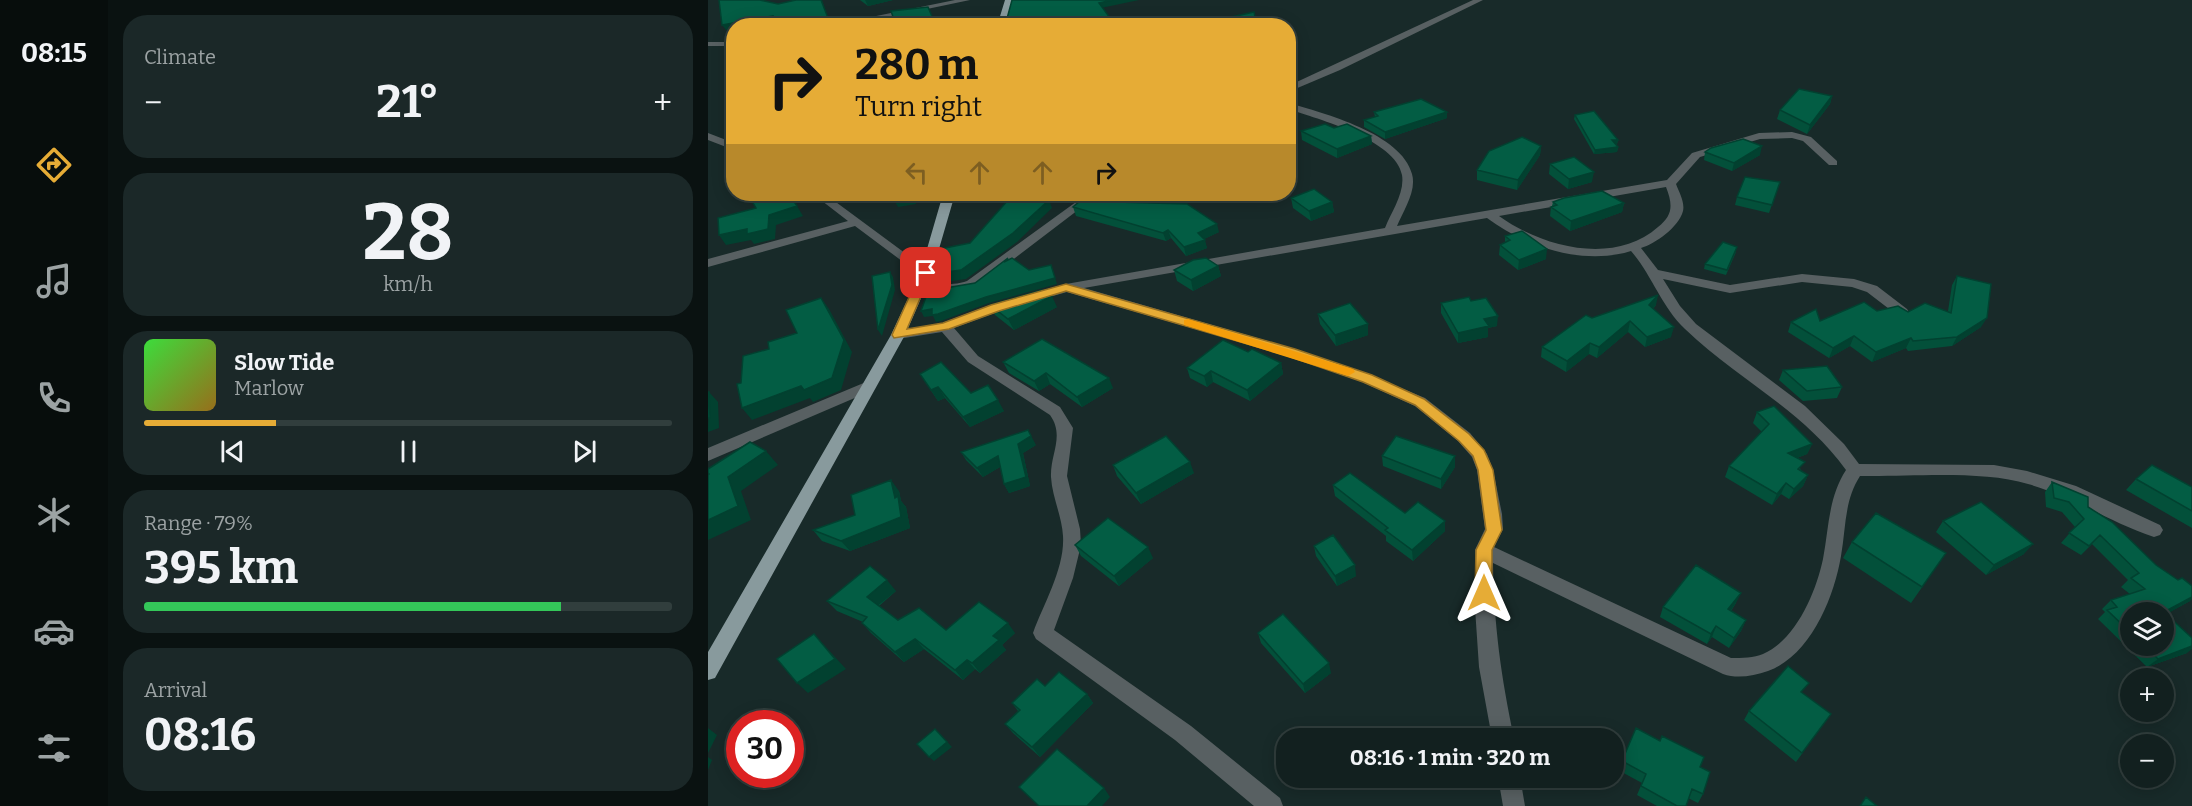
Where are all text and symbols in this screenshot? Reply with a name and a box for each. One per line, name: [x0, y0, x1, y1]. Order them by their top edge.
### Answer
text: 08:15: [21, 37, 87, 69]
text: 280 m: [855, 40, 978, 90]
icon: right: [756, 42, 834, 120]
text: Climate: [144, 45, 216, 69]
text: 21°: [376, 75, 439, 129]
text: −: [144, 83, 162, 123]
text: +: [653, 83, 672, 123]
text: Turn right: [855, 91, 982, 123]
icon: directions: [33, 144, 75, 186]
icon: left: [900, 156, 933, 189]
icon: ahead: [963, 156, 996, 189]
icon: ahead: [1026, 156, 1059, 189]
icon: right: [1089, 156, 1122, 189]
text: 28: [363, 186, 453, 280]
pin: [900, 247, 951, 298]
icon: arrive: [909, 256, 942, 289]
icon: music: [33, 260, 75, 302]
text: km/h: [383, 272, 433, 296]
text: Slow Tide: [234, 349, 334, 376]
text: Marlow: [234, 376, 304, 400]
icon: phone: [33, 377, 75, 419]
icon: previous: [216, 435, 249, 468]
icon: pause: [392, 435, 425, 468]
icon: next: [568, 435, 601, 468]
icon: climate: [33, 494, 75, 536]
text: Range · 79%: [144, 511, 253, 535]
text: 395 km: [144, 541, 298, 595]
position arrow: [1452, 561, 1516, 625]
map controls: [2120, 602, 2174, 788]
button: layers: [2120, 602, 2174, 656]
icon: car: [33, 610, 75, 652]
button: +: [2120, 668, 2174, 722]
text: Arrival: [144, 678, 207, 702]
text: 08:16: [144, 708, 256, 762]
speed limit sign: 30: [726, 710, 804, 788]
icon: filters: [33, 727, 75, 769]
button: −: [2120, 734, 2174, 788]
text: 08:16 · 1 min · 320 m: [1350, 744, 1550, 771]

